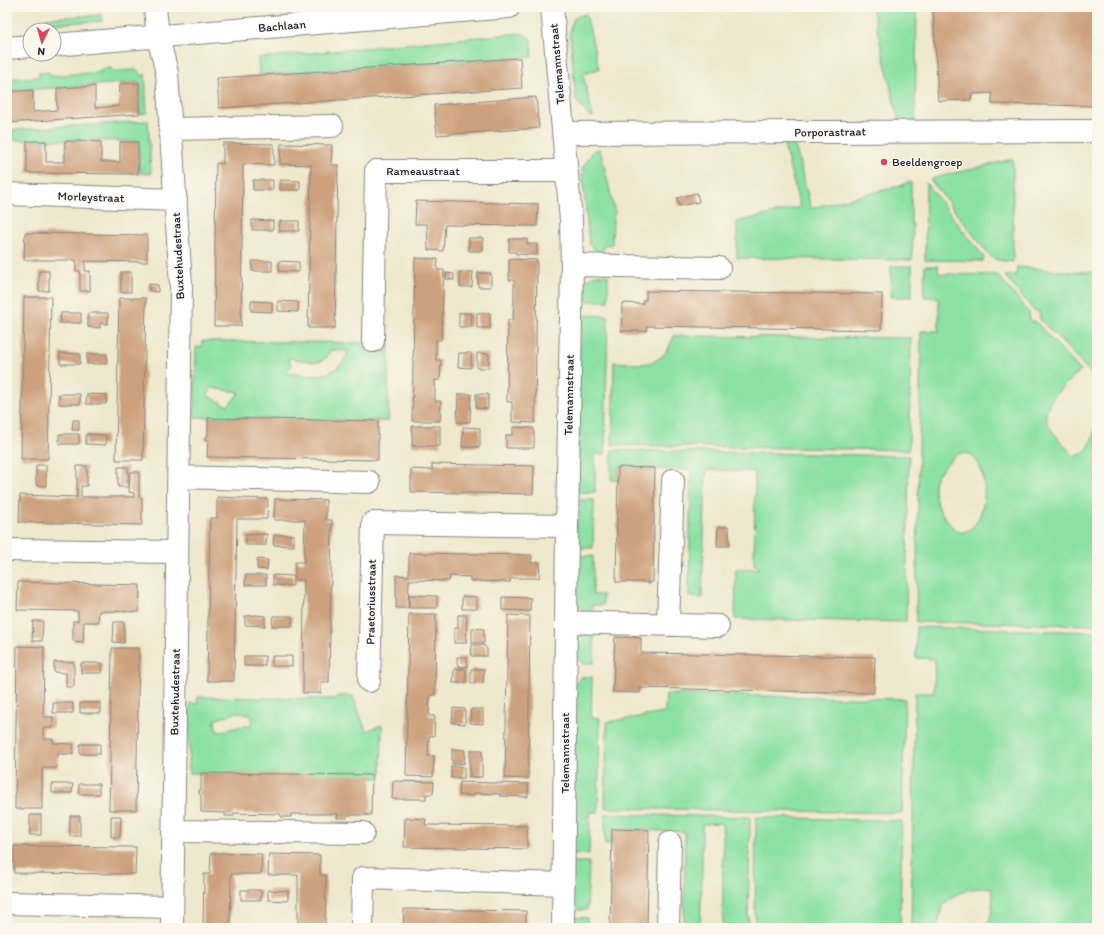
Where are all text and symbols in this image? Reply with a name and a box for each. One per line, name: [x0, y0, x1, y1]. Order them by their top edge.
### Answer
street label: Bachlaan: [257, 17, 307, 35]
north arrow: [22, 22, 62, 62]
street label: Telemannstraat: [546, 22, 568, 105]
text: N: [37, 45, 45, 58]
street label: Porporastraat: [794, 124, 866, 140]
place label: Beeldengroep: [892, 155, 962, 169]
marker: Beeldengroep: [879, 157, 889, 167]
street label: Rameaustraat: [386, 164, 460, 178]
street label: Morleystraat: [57, 189, 125, 205]
street label: Buxtehudestraat: [169, 212, 187, 300]
street label: Telemannstraat: [561, 354, 577, 436]
street label: Praetoriusstraat: [363, 559, 379, 645]
street label: Buxtehudestraat: [167, 648, 183, 736]
street label: Telemannstraat: [558, 712, 572, 794]

